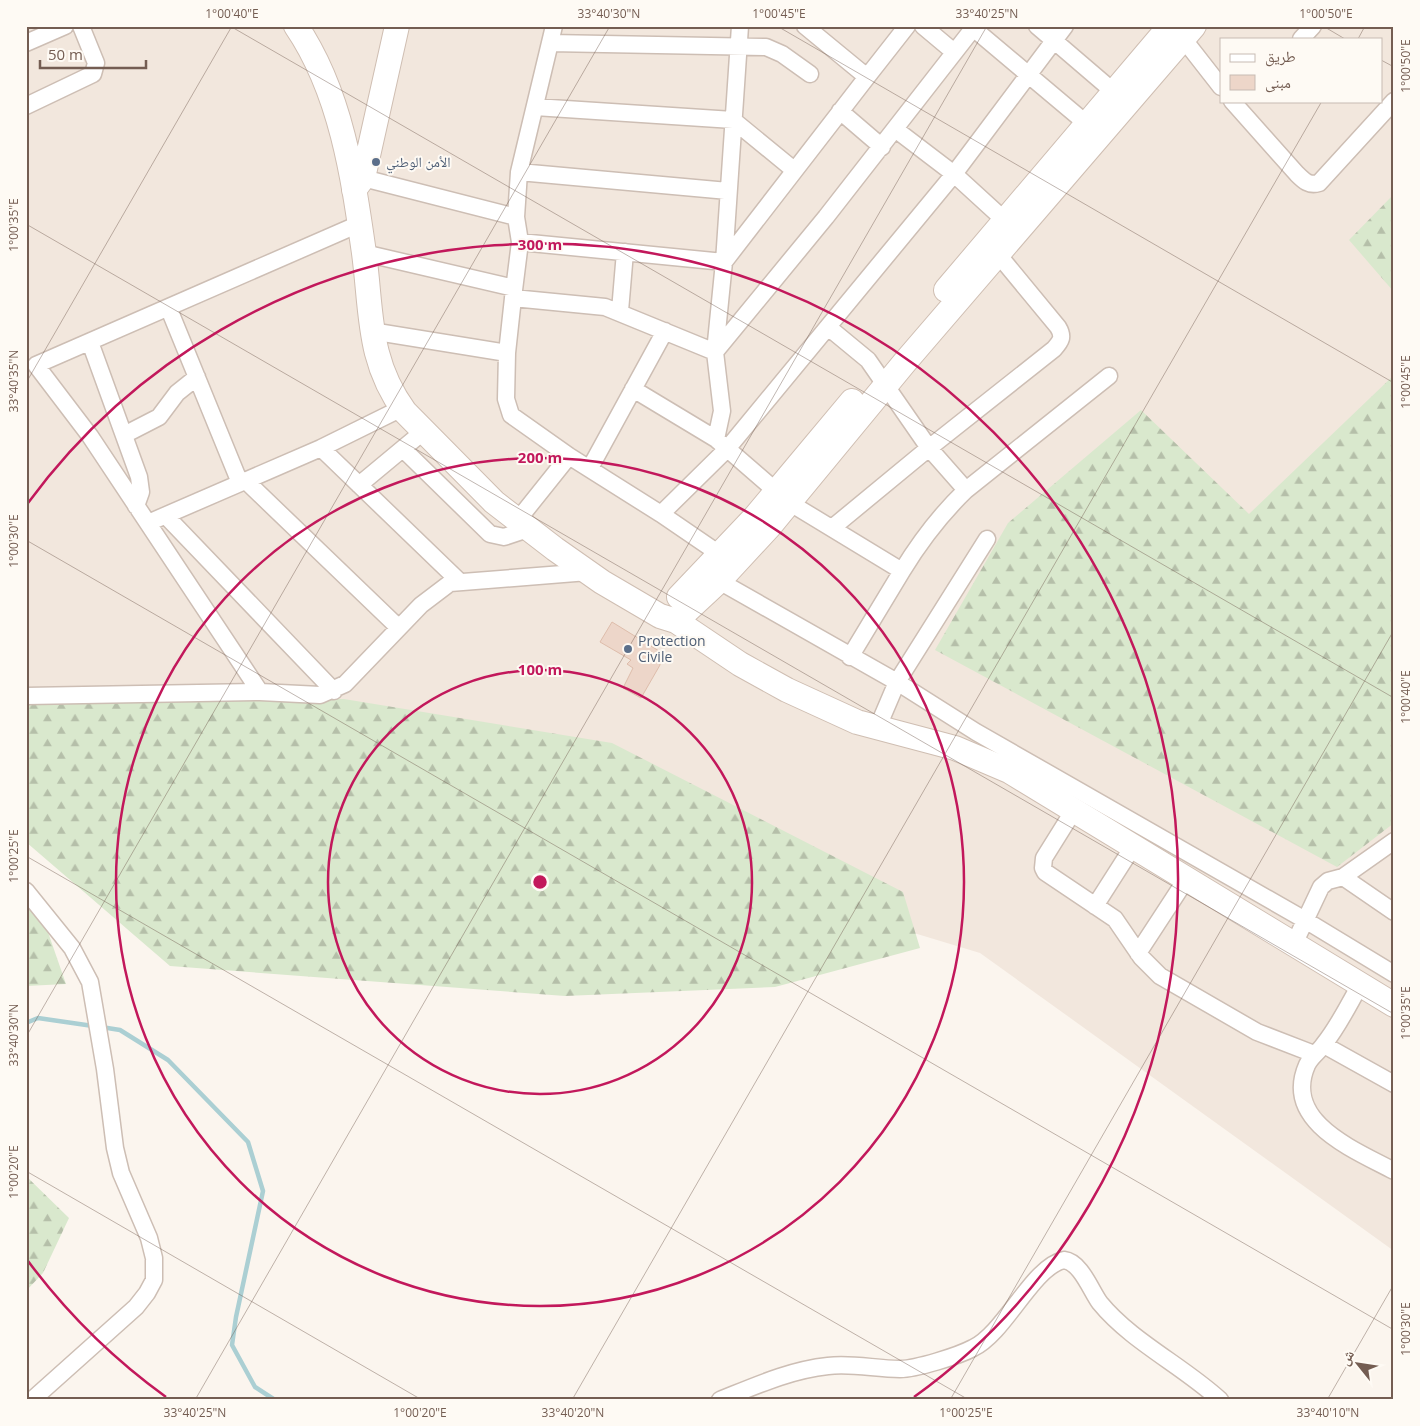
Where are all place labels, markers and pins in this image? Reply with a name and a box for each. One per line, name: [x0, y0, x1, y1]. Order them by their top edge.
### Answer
place label: الأمن الوطني: [386, 152, 451, 174]
marker: الأمن الوطني: [370, 156, 382, 168]
place label: Protection Civile: [638, 631, 706, 666]
marker: Protection Civile: [622, 643, 634, 655]
centre of rings: [531, 873, 549, 891]

